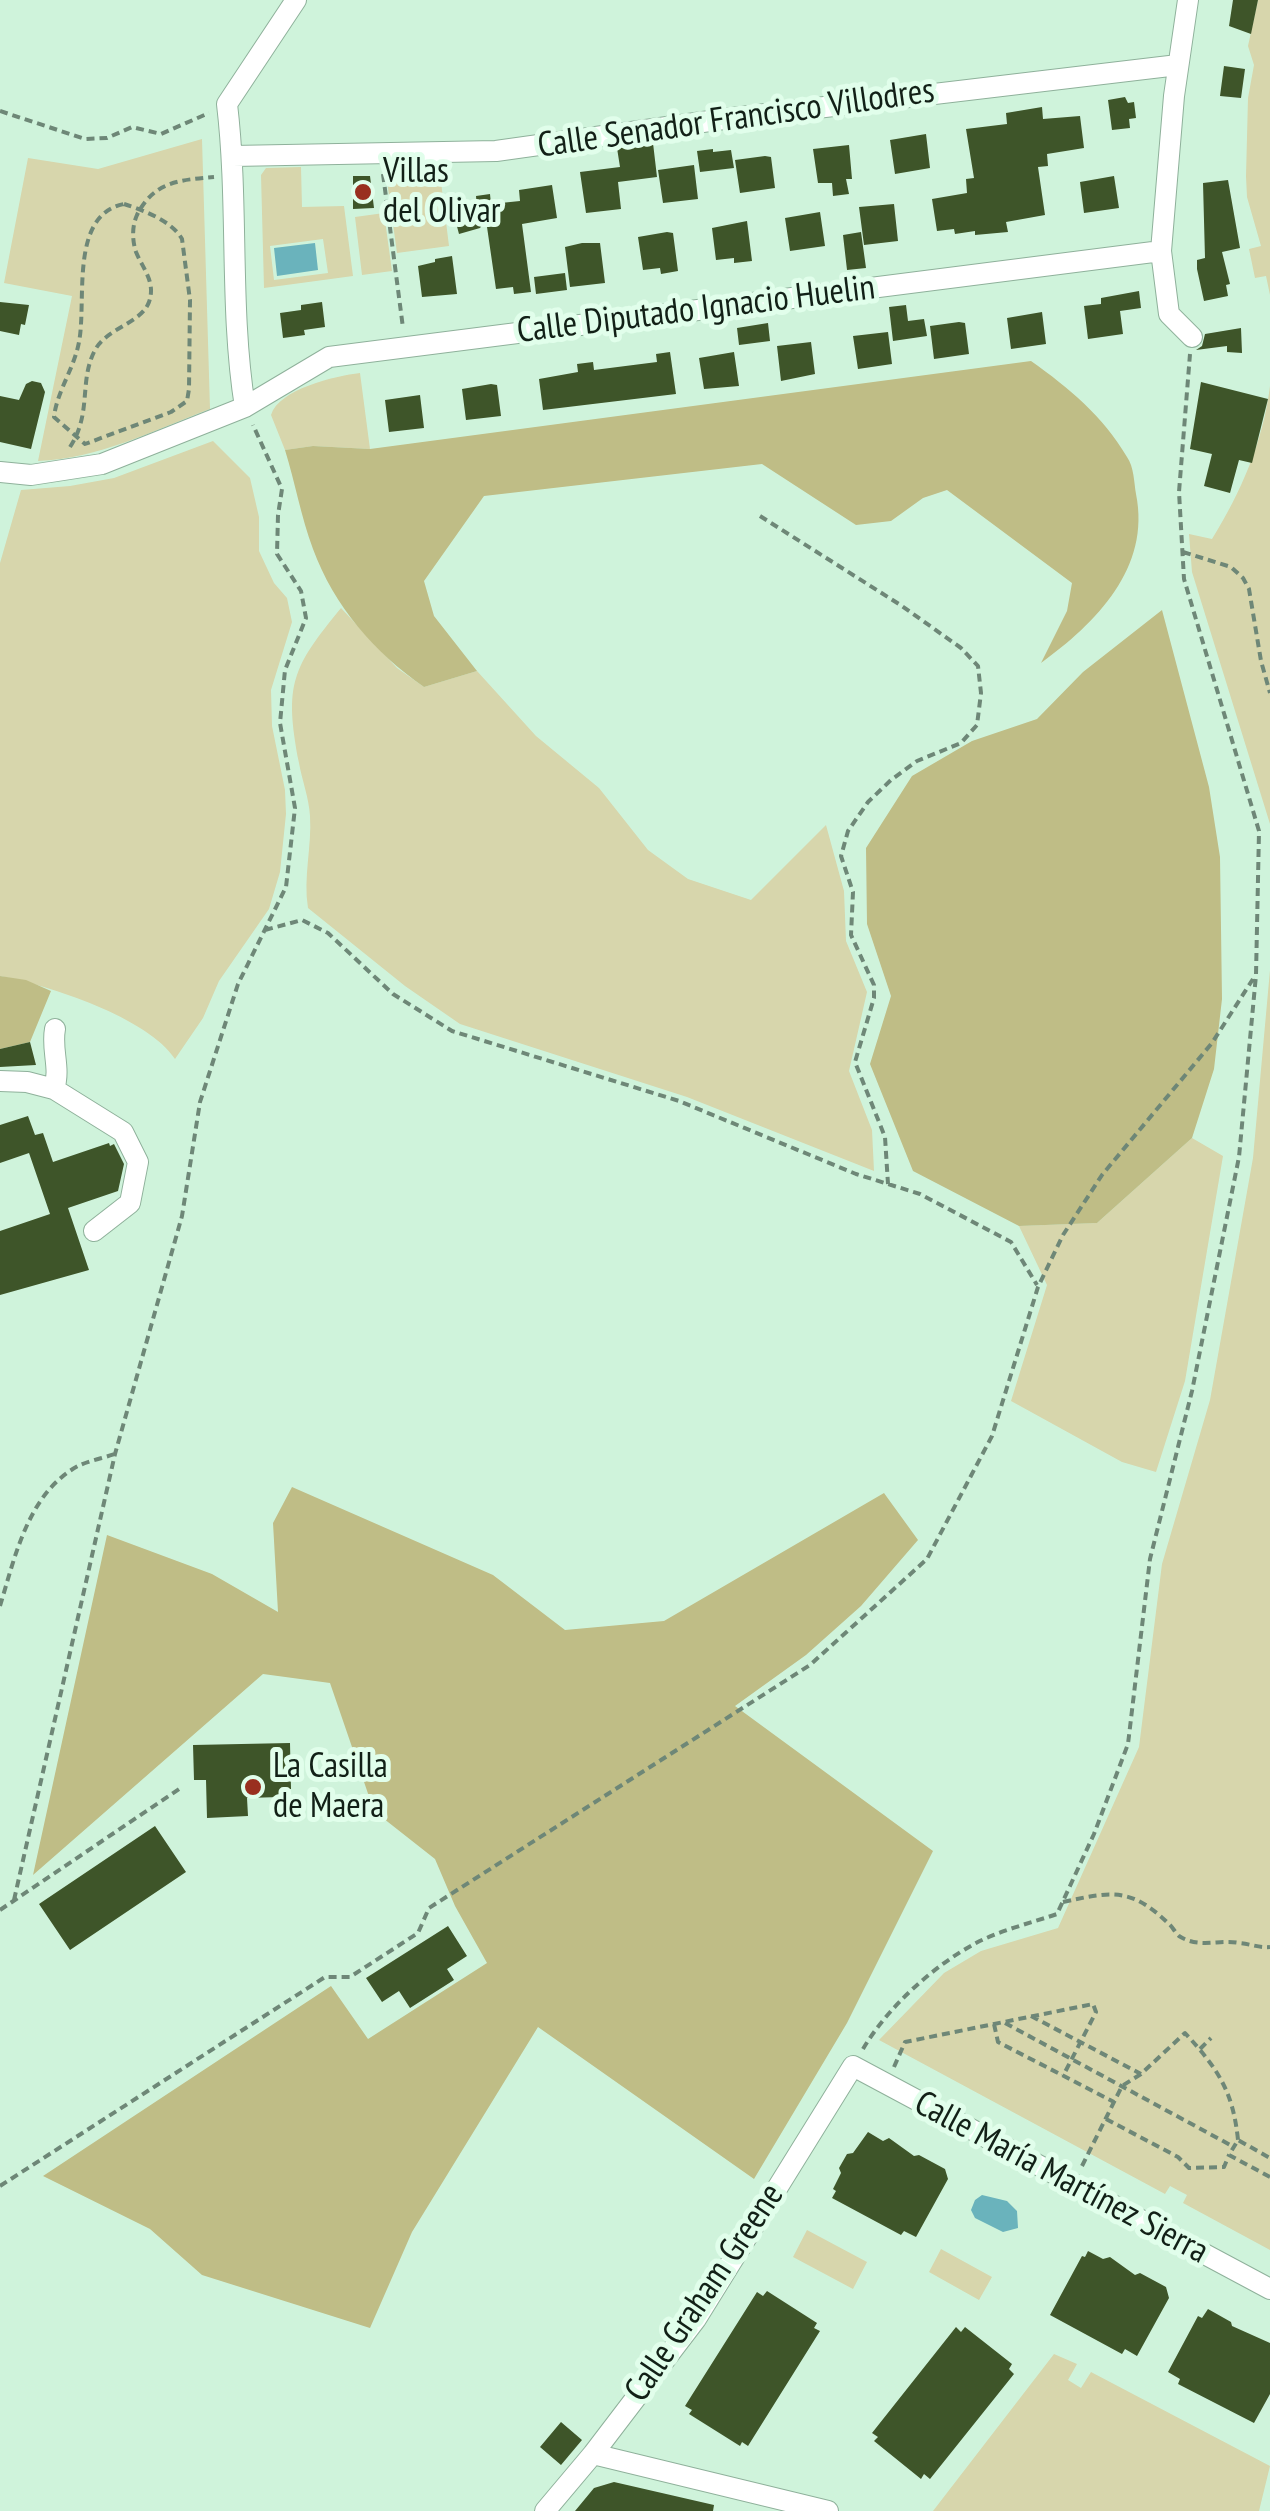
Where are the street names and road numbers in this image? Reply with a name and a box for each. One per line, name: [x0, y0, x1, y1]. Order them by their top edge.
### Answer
street label: Calle Senador Francisco Villodres: [535, 70, 937, 168]
street label: Calle Diputado Ignacio Huelin: [515, 267, 877, 353]
street label: Calle María Martínez Sierra: [907, 2083, 1215, 2273]
street label: Calle Graham Greene: [617, 2176, 793, 2410]

